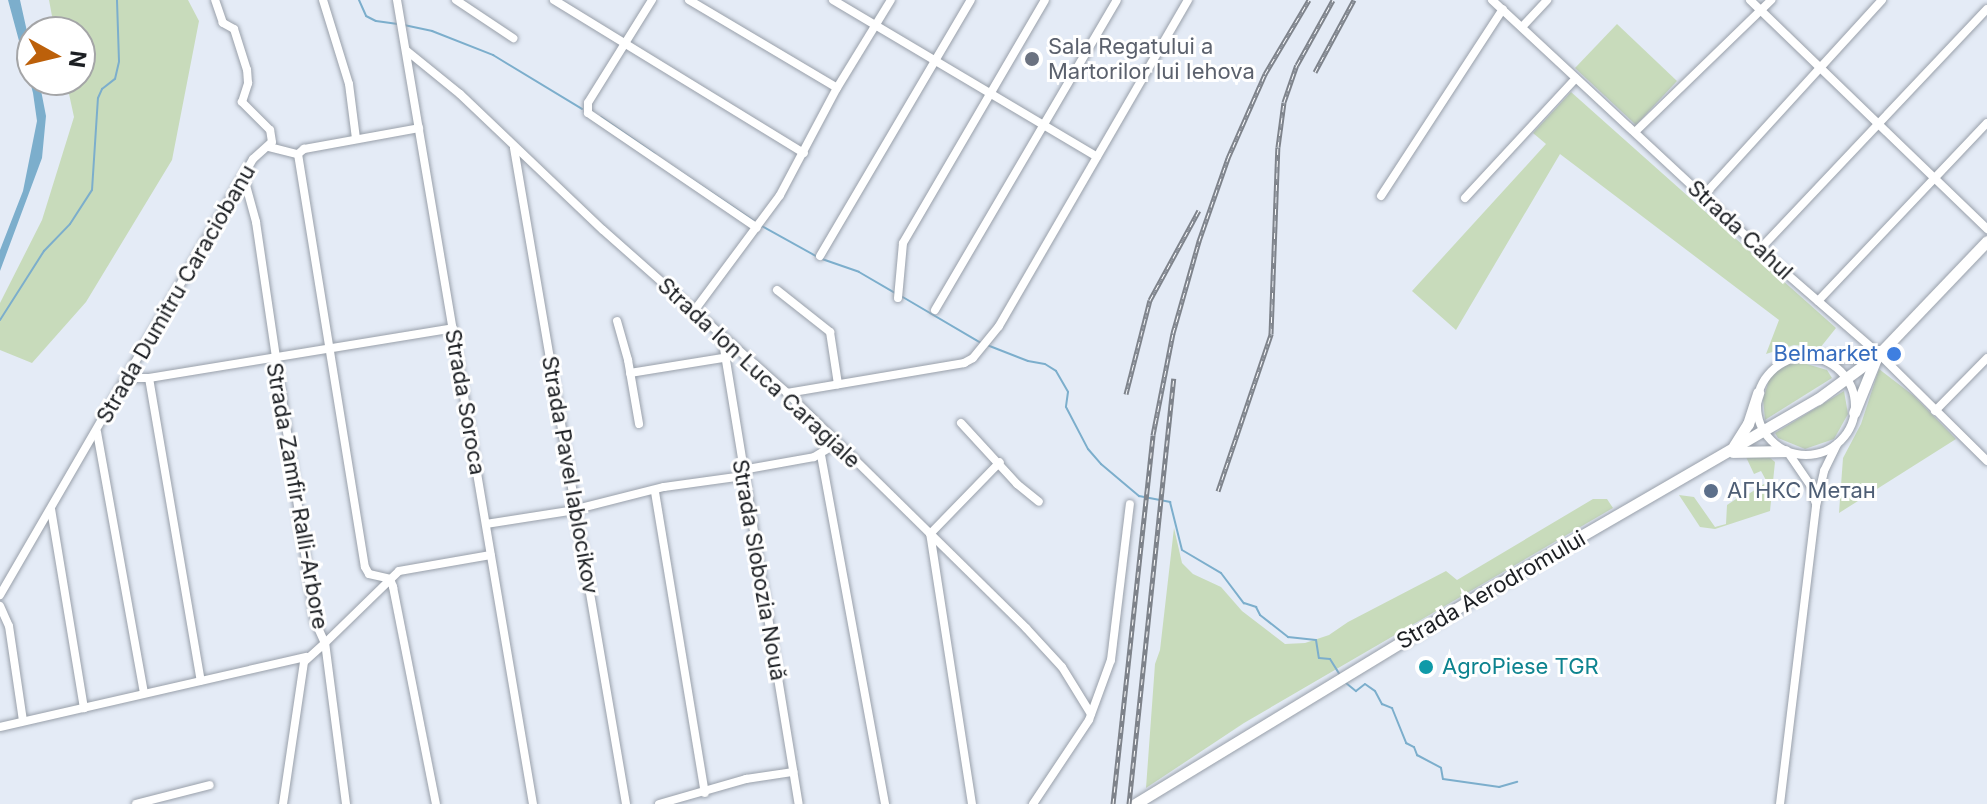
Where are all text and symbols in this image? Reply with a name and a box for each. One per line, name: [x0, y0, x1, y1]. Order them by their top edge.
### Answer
north arrow: [16, 16, 96, 96]
place label: Sala Regatului a Martorilor lui Iehova: [1048, 33, 1255, 84]
text: N: [64, 49, 92, 69]
marker: Sala Regatului a Martorilor lui Iehova: [1023, 50, 1041, 68]
street label: Strada Dumitru Caraciobanu: [91, 160, 261, 428]
street label: Strada Cahul: [1682, 175, 1798, 285]
street label: Strada Ion Luca Caragiale: [652, 272, 866, 474]
street label: Strada Soroca: [439, 327, 491, 477]
place label: Belmarket: [1774, 341, 1878, 367]
marker: Belmarket: [1885, 345, 1903, 363]
street label: Strada Pavel Iablocikov: [536, 354, 604, 596]
street label: Strada Zamfir Ralli-Arbore: [261, 361, 333, 631]
street label: Strada Slobozia Nouă: [727, 457, 791, 683]
place label: АГНКС Метан: [1727, 478, 1876, 504]
marker: АГНКС Метан: [1702, 482, 1720, 500]
street label: Strada Aerodromului: [1392, 525, 1590, 655]
place label: AgroPiese TGR: [1442, 654, 1599, 680]
marker: AgroPiese TGR: [1417, 658, 1435, 676]

